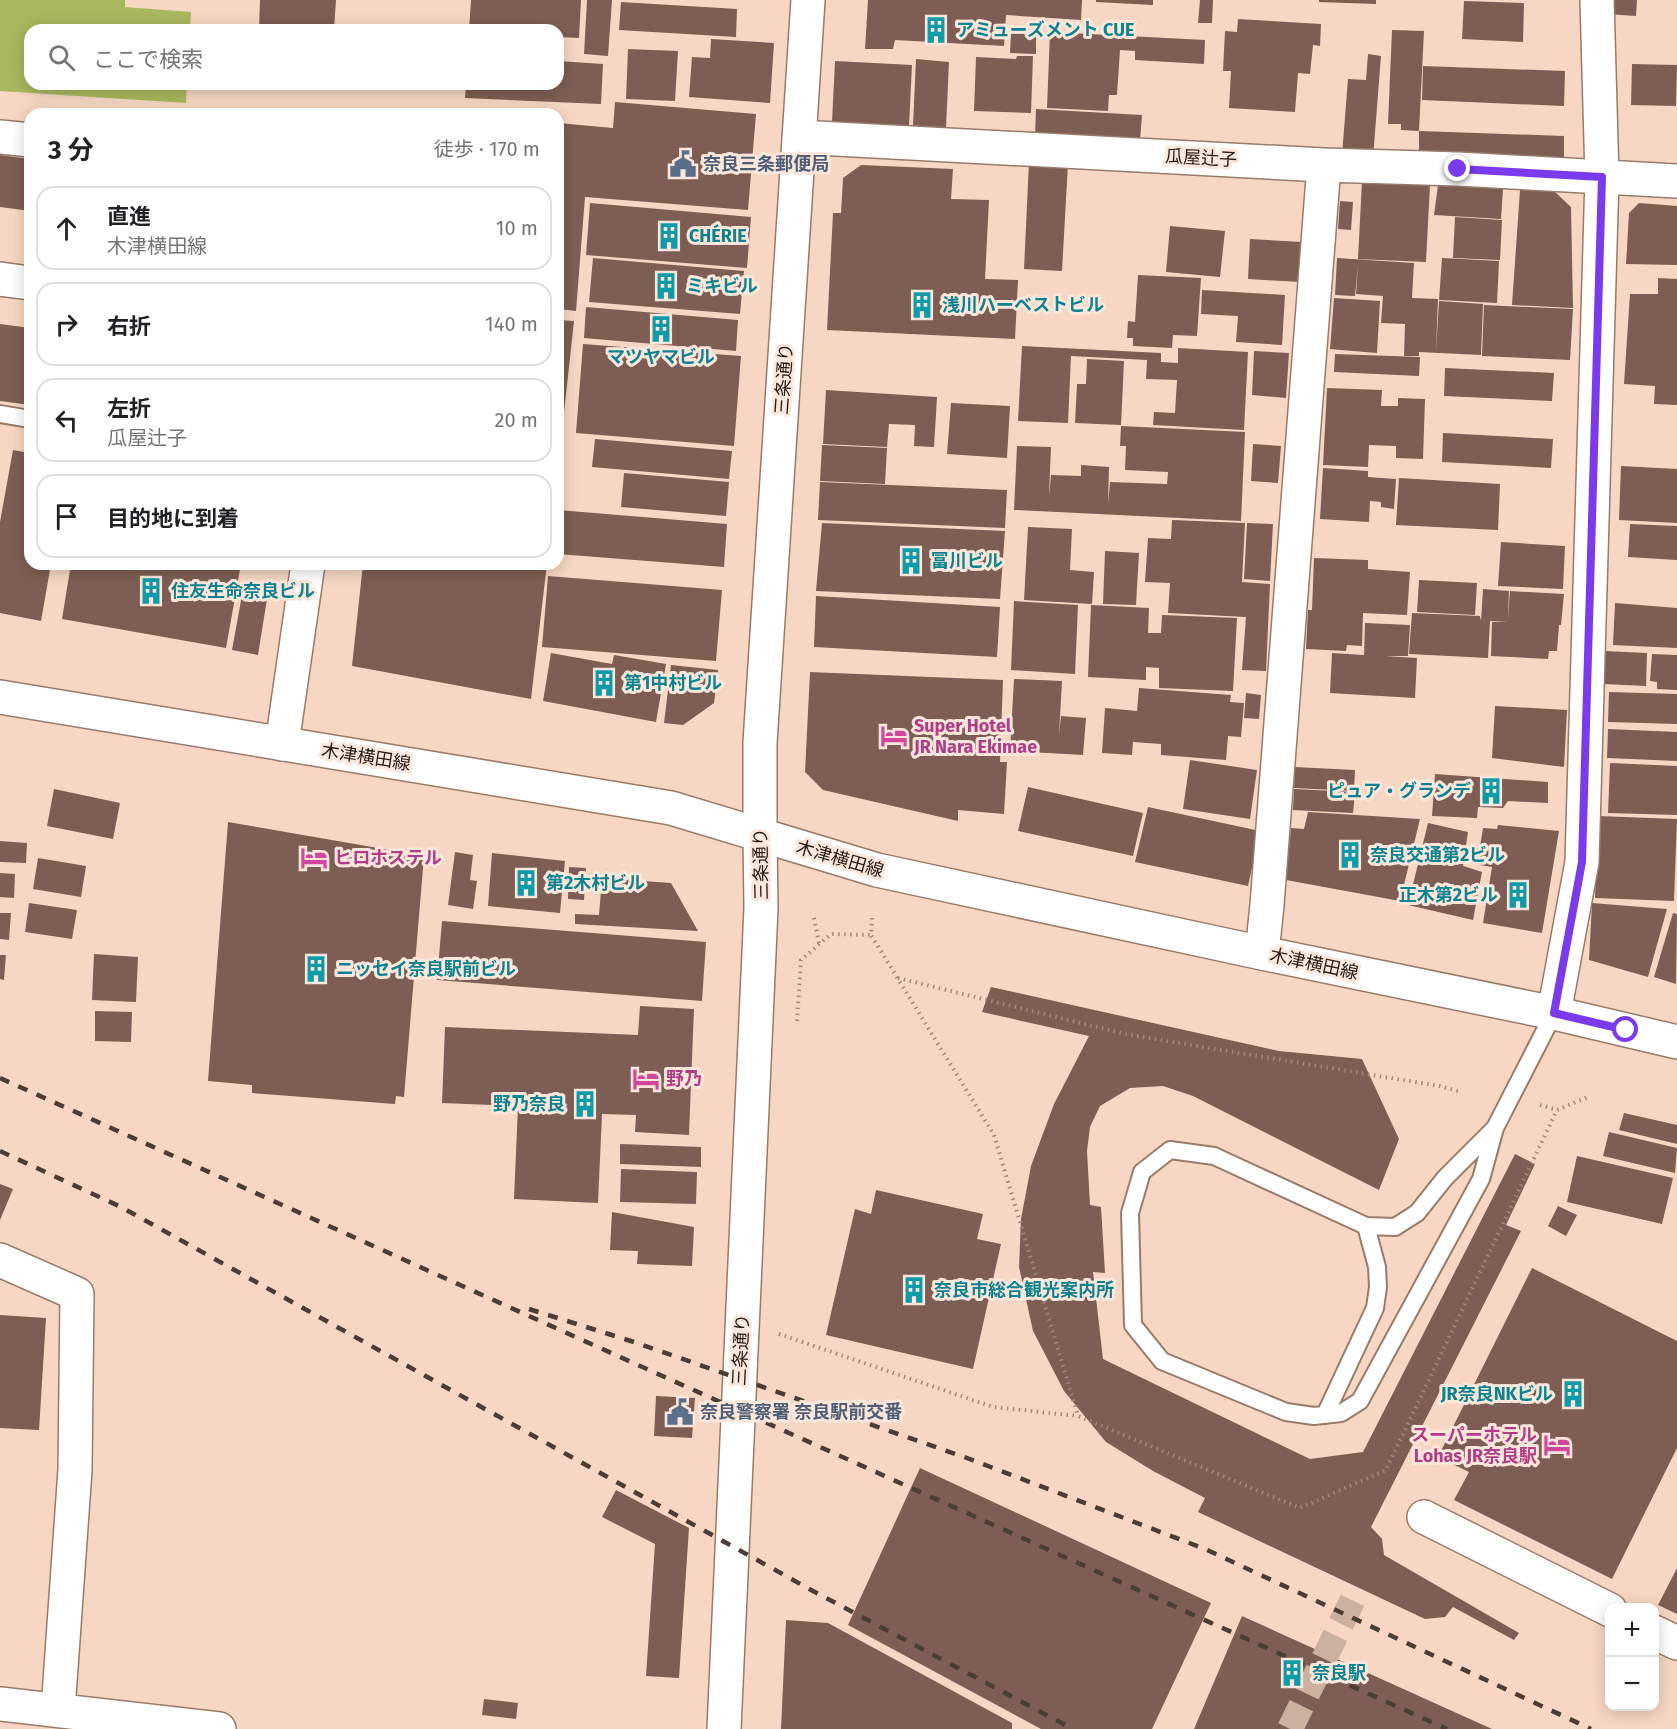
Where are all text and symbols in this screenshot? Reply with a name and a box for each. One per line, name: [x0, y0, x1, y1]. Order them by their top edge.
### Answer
building icon: アミューズメント CUE: [921, 15, 951, 45]
place label: アミューズメント CUE: [956, 19, 1134, 41]
search box: [24, 24, 564, 90]
icon: search: [45, 41, 78, 74]
text: ここで検索: [93, 46, 203, 73]
text: 3 分: [48, 135, 94, 166]
text: 徒歩 · 170 m: [434, 137, 540, 161]
street label: 瓜屋辻子: [1164, 145, 1238, 171]
public building icon: 奈良三条郵便局: [668, 149, 698, 179]
place label: 奈良三条郵便局: [703, 153, 829, 175]
route end: [1444, 155, 1470, 181]
text: 直進: [107, 203, 151, 230]
icon: ahead: [50, 212, 83, 245]
text: 10 m: [496, 216, 538, 240]
building icon: CHÉRIE: [654, 221, 684, 251]
place label: CHÉRIE: [689, 224, 747, 247]
text: 木津横田線: [107, 234, 207, 258]
building icon: ミキビル: [651, 271, 681, 301]
place label: ミキビル: [686, 275, 758, 297]
building icon: 浅川ハーベストビル: [907, 290, 937, 320]
place label: 浅川ハーベストビル: [942, 294, 1104, 316]
icon: right: [50, 308, 83, 341]
text: 140 m: [485, 312, 538, 336]
text: 右折: [107, 313, 151, 340]
building icon: マツヤマビル: [646, 314, 676, 344]
street label: 三条通り: [771, 342, 797, 416]
place label: マツヤマビル: [607, 346, 715, 368]
text: 左折: [107, 395, 151, 422]
icon: left: [50, 404, 83, 437]
text: 20 m: [495, 408, 538, 432]
text: 瓜屋辻子: [107, 426, 187, 450]
icon: arrive: [50, 500, 83, 533]
text: 目的地に到着: [107, 505, 239, 532]
building icon: 冨川ビル: [896, 546, 926, 576]
place label: 冨川ビル: [931, 550, 1003, 572]
building icon: 住友生命奈良ビル: [136, 576, 166, 606]
place label: 住友生命奈良ビル: [171, 580, 315, 602]
building icon: 第1中村ビル: [589, 668, 619, 698]
place label: 第1中村ビル: [624, 672, 722, 694]
place label: Super Hotel JR Nara Ekimae: [913, 715, 1037, 758]
hotel icon: Super Hotel JR Nara Ekimae: [879, 721, 909, 751]
street label: 木津横田線: [320, 739, 412, 775]
building icon: ピュア・グランデ: [1476, 776, 1506, 806]
place label: ピュア・グランデ: [1327, 780, 1471, 802]
street label: 三条通り: [749, 828, 773, 900]
street label: 木津横田線: [794, 836, 886, 882]
building icon: 奈良交通第2ビル: [1335, 840, 1365, 870]
hotel icon: ヒロホステル: [299, 843, 329, 873]
place label: 奈良交通第2ビル: [1370, 844, 1505, 866]
place label: ヒロホステル: [334, 847, 442, 869]
building icon: 第2木村ビル: [511, 868, 541, 898]
place label: 第2木村ビル: [546, 872, 645, 894]
building icon: 正木第2ビル: [1503, 880, 1533, 910]
place label: 正木第2ビル: [1399, 884, 1498, 906]
street label: 木津横田線: [1268, 944, 1360, 984]
building icon: ニッセイ奈良駅前ビル: [301, 954, 331, 984]
place label: ニッセイ奈良駅前ビル: [336, 958, 516, 980]
route start: [1612, 1016, 1638, 1042]
hotel icon: 野乃: [631, 1064, 661, 1094]
place label: 野乃: [666, 1068, 702, 1090]
building icon: 野乃奈良: [570, 1089, 600, 1119]
place label: 野乃奈良: [493, 1093, 565, 1115]
building icon: 奈良市総合観光案内所: [899, 1275, 929, 1305]
place label: 奈良市総合観光案内所: [934, 1279, 1114, 1301]
street label: 三条通り: [728, 1313, 754, 1387]
building icon: JR奈良NKビル: [1558, 1379, 1588, 1409]
place label: JR奈良NKビル: [1440, 1383, 1553, 1405]
public building icon: 奈良警察署 奈良駅前交番: [665, 1397, 695, 1427]
place label: 奈良警察署 奈良駅前交番: [700, 1401, 902, 1423]
place label: スーパーホテル Lohas JR奈良駅: [1411, 1424, 1537, 1467]
hotel icon: スーパーホテル Lohas JR奈良駅: [1542, 1430, 1572, 1460]
map controls: [1605, 1603, 1659, 1711]
button: +: [1605, 1603, 1659, 1657]
button: −: [1605, 1657, 1659, 1711]
building icon: 奈良駅: [1277, 1658, 1307, 1688]
place label: 奈良駅: [1312, 1662, 1366, 1684]

